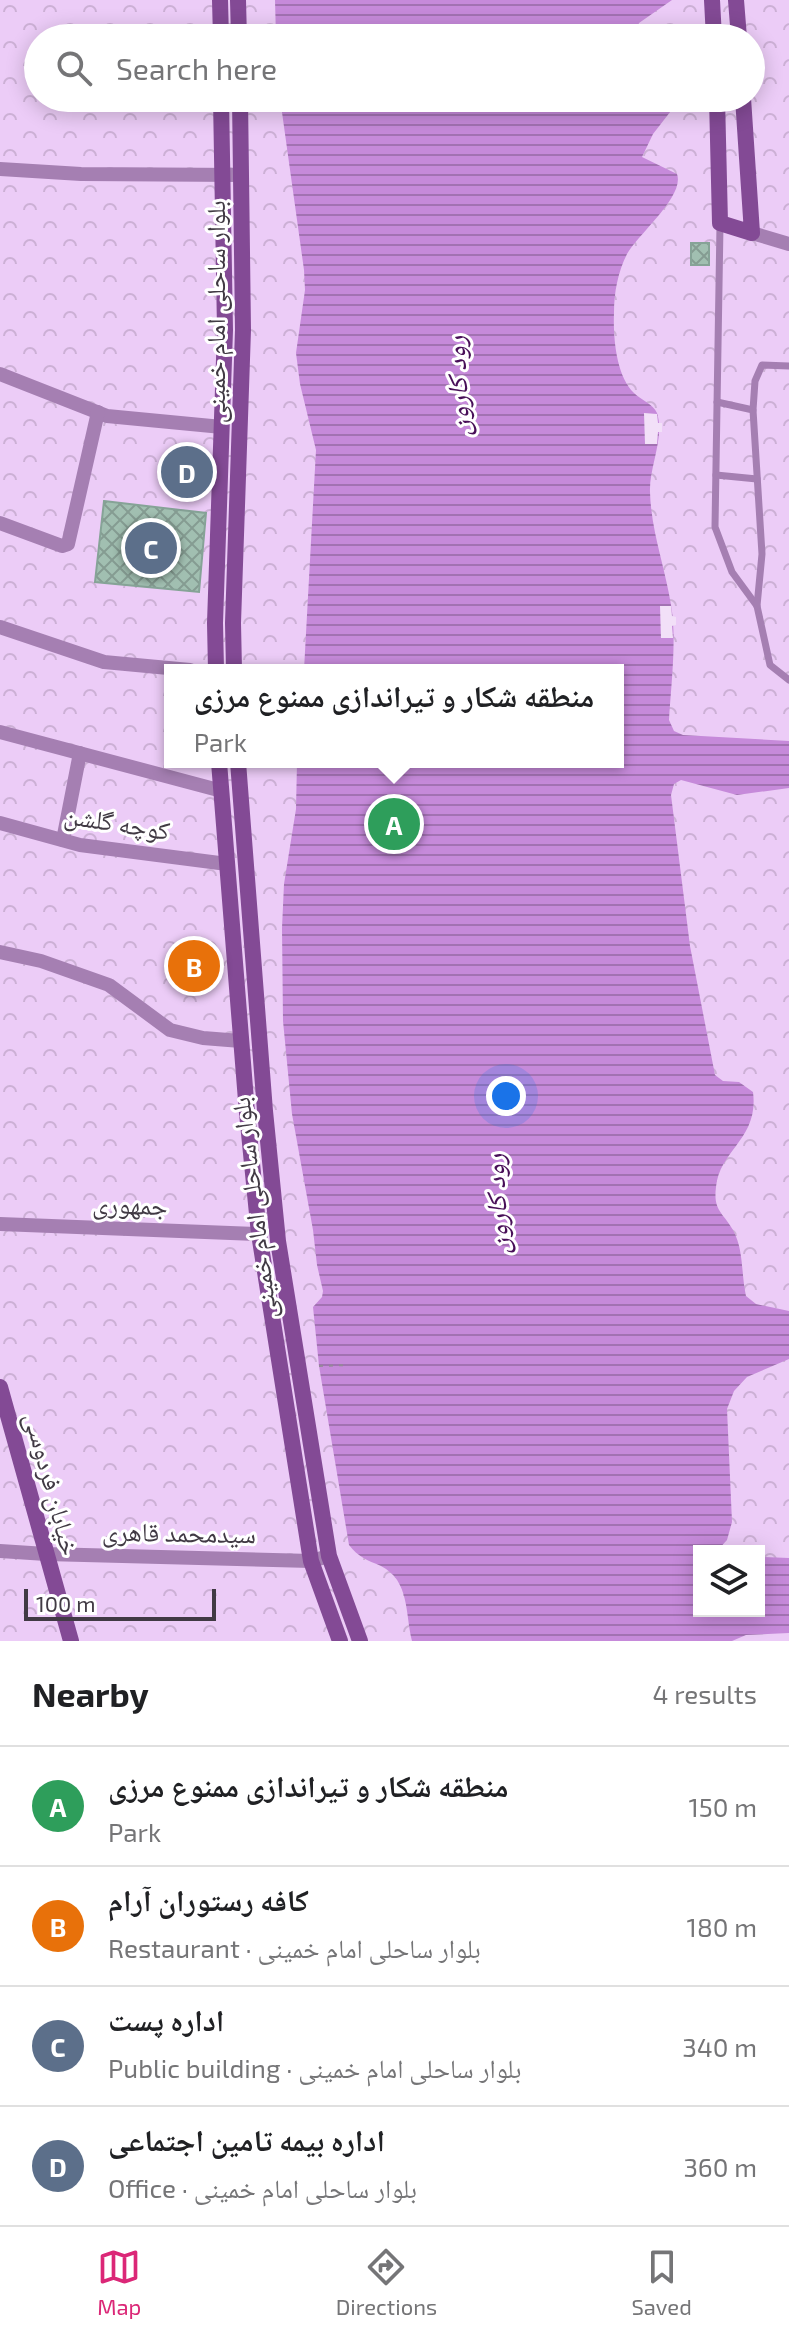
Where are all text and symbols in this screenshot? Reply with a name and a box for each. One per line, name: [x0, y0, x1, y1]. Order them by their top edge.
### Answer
search box: [24, 24, 765, 112]
icon: search: [52, 46, 96, 90]
text: Search here: [116, 50, 277, 86]
street label: بلوار ساحلی امام خمینی: [199, 200, 234, 424]
water label: رود کارون: [436, 335, 478, 437]
pin: D: [161, 442, 213, 502]
pin: C: [125, 518, 177, 578]
popup: [164, 664, 624, 768]
text: منطقه شکار و تیراندازی ممنوع مرزی: [194, 677, 594, 713]
text: Park: [194, 726, 247, 757]
pin: A: [368, 794, 420, 854]
street label: کوچه گلشن: [62, 798, 173, 847]
pin: B: [168, 936, 220, 996]
your location: [486, 1076, 526, 1116]
street label: بلوار ساحلی امام خمینی: [224, 1095, 285, 1321]
water label: رود کارون: [475, 1153, 517, 1255]
street label: جمهوری: [92, 1187, 168, 1222]
street label: خیابان فردوسی: [18, 1409, 87, 1559]
street label: سیدمحمد قاهری: [102, 1515, 256, 1550]
map controls: [693, 1545, 765, 1617]
button: layers: [693, 1545, 765, 1617]
scale bar: [24, 1585, 216, 1621]
text: 100 m: [36, 1590, 95, 1616]
text: Nearby: [32, 1673, 149, 1714]
text: 4 results: [652, 1678, 757, 1709]
text: منطقه شکار و تیراندازی ممنوع مرزی: [108, 1767, 508, 1803]
text: A: [50, 1791, 66, 1822]
text: 150 m: [688, 1791, 757, 1822]
text: Park: [108, 1816, 161, 1847]
text: کافه رستوران آرام: [108, 1881, 309, 1917]
text: B: [50, 1911, 66, 1942]
text: 180 m: [687, 1911, 757, 1942]
text: Restaurant · بلوار ساحلی امام خمینی: [108, 1932, 481, 1963]
text: اداره پست: [108, 2001, 224, 2037]
text: C: [50, 2031, 66, 2062]
text: 340 m: [682, 2031, 757, 2062]
text: Public building · بلوار ساحلی امام خمینی: [108, 2052, 521, 2083]
text: اداره بیمه تامین اجتماعی: [108, 2121, 385, 2157]
text: D: [49, 2151, 67, 2182]
text: 360 m: [683, 2151, 757, 2182]
text: Office · بلوار ساحلی امام خمینی: [108, 2172, 417, 2203]
tab: Map: [97, 2245, 141, 2319]
tab: Directions: [336, 2245, 437, 2319]
tab: Saved: [631, 2245, 692, 2319]

